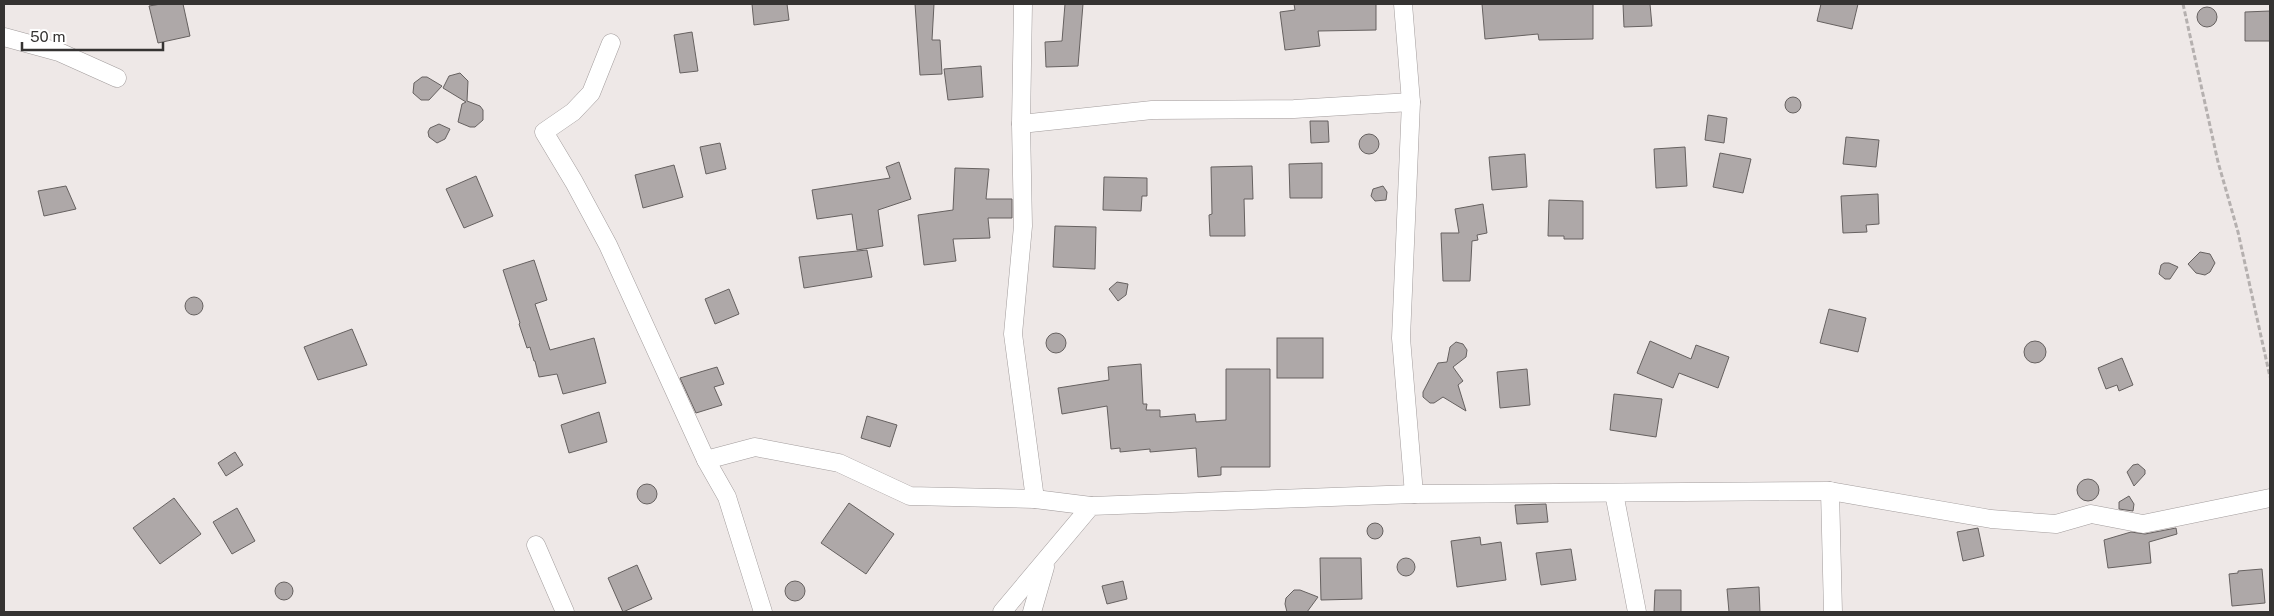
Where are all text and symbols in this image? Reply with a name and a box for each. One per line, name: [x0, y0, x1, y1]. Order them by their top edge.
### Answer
scale bar: [22, 20, 164, 52]
text: 50 m: [30, 28, 65, 45]

